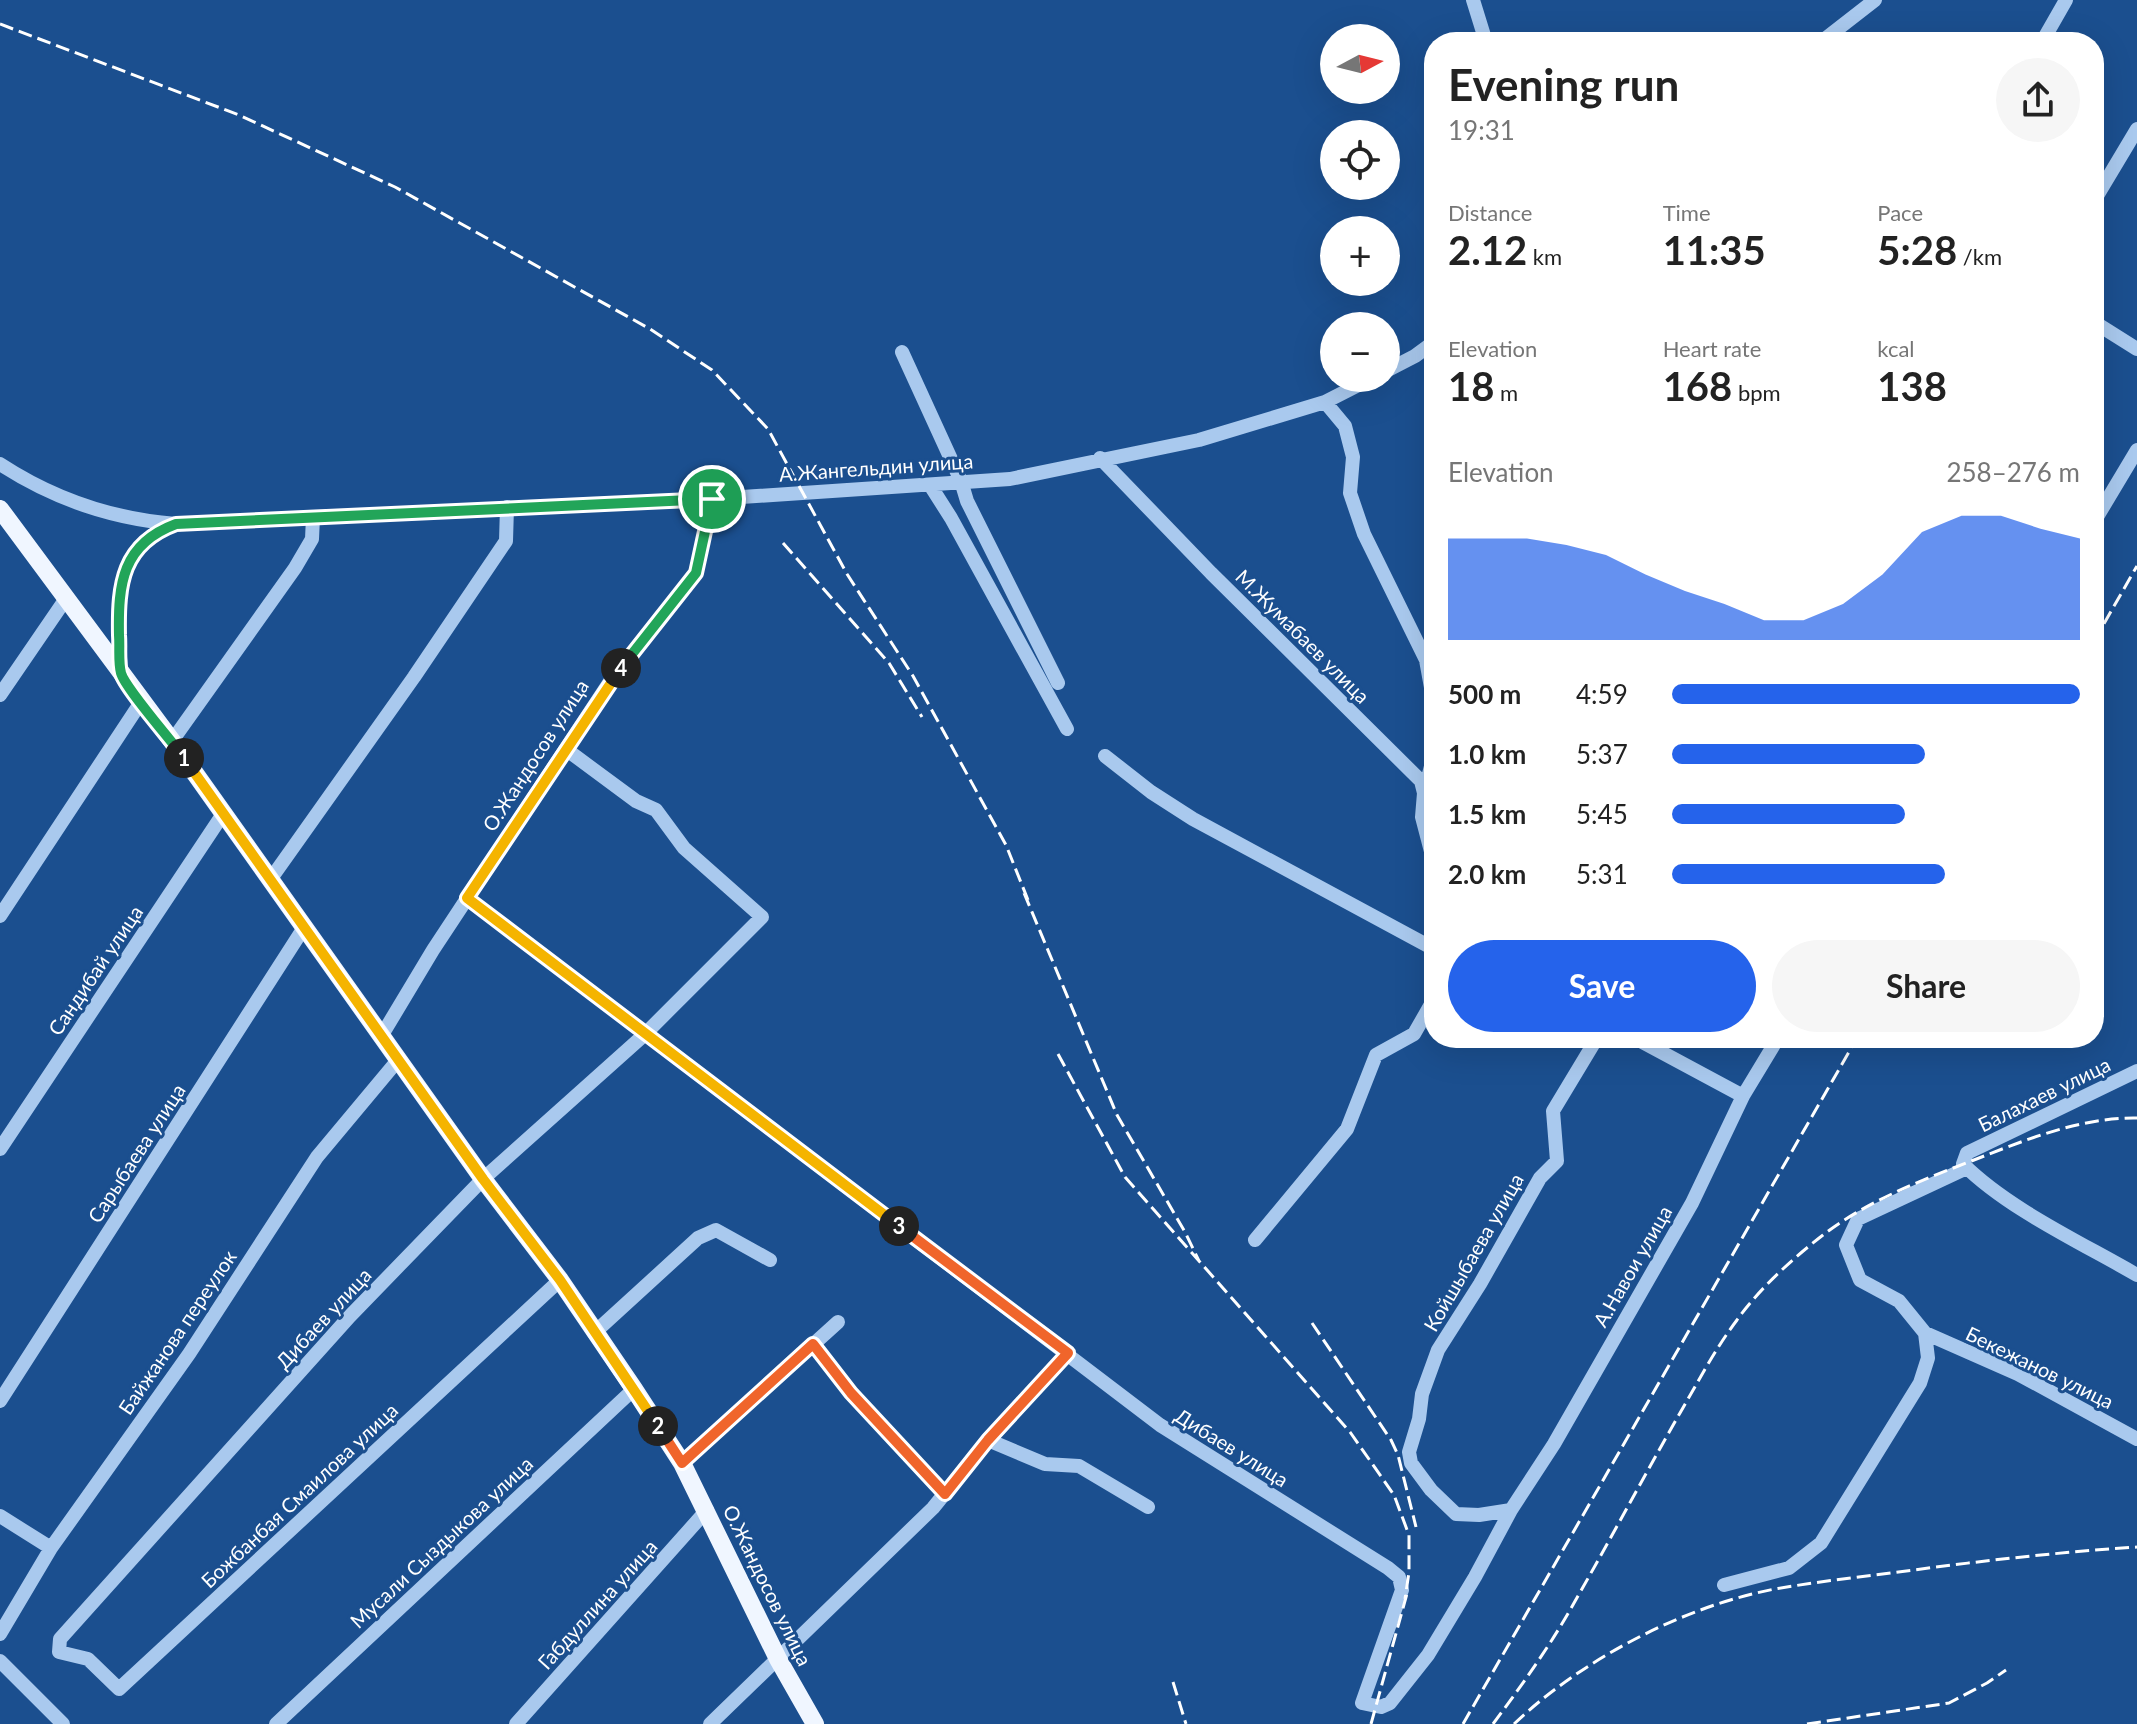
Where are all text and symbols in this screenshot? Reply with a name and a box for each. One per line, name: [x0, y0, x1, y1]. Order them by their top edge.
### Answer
north arrow: [1320, 24, 1400, 104]
map controls: [1320, 24, 1400, 392]
text: Evening run: [1448, 58, 1679, 110]
button: share: [1996, 58, 2080, 142]
text: 19:31: [1448, 114, 1515, 146]
button: locate: [1320, 120, 1400, 200]
text: Distance: [1448, 199, 1532, 226]
text: Time: [1663, 199, 1711, 226]
text: Pace: [1877, 199, 1923, 226]
button: +: [1320, 216, 1400, 296]
text: 2.12: [1448, 226, 1527, 274]
text: 11:35: [1663, 226, 1766, 274]
text: 5:28: [1877, 226, 1957, 274]
text: km: [1527, 243, 1562, 270]
text: /km: [1957, 243, 2002, 270]
button: −: [1320, 312, 1400, 392]
text: Elevation: [1448, 335, 1537, 362]
text: Heart rate: [1663, 335, 1761, 362]
text: kcal: [1877, 335, 1915, 362]
text: 18: [1448, 362, 1494, 410]
text: 168: [1663, 362, 1732, 410]
text: 138: [1877, 362, 1947, 410]
text: m: [1494, 379, 1518, 406]
text: bpm: [1732, 379, 1781, 406]
street label: А.Жангельдин улица: [778, 448, 974, 486]
text: Elevation: [1448, 456, 1554, 488]
text: 258–276 m: [1946, 456, 2080, 488]
pin: [678, 465, 746, 533]
icon: arrive: [690, 477, 734, 521]
street label: М.Жумабаев улица: [1231, 564, 1375, 708]
pin: 4: [601, 648, 641, 688]
text: 4: [615, 654, 627, 681]
street label: О.Жандосов улица: [477, 675, 593, 835]
text: 500 m: [1448, 678, 1521, 710]
text: 4:59: [1576, 678, 1628, 710]
pin: 1: [164, 738, 204, 778]
text: 1.0 km: [1448, 738, 1526, 770]
text: 5:37: [1576, 738, 1628, 770]
text: 1: [178, 744, 190, 771]
text: 1.5 km: [1448, 798, 1526, 830]
text: 5:45: [1576, 798, 1628, 830]
text: 2.0 km: [1448, 858, 1526, 890]
text: 5:31: [1576, 858, 1628, 890]
street label: Сандибай улица: [43, 901, 147, 1039]
button: Save: [1448, 940, 1756, 1032]
button: Share: [1772, 940, 2080, 1032]
street label: Балахаев улица: [1974, 1052, 2114, 1136]
street label: Сарыбаева улица: [82, 1079, 190, 1227]
street label: Койшыбаева улица: [1418, 1169, 1528, 1335]
street label: А.Навои улица: [1588, 1201, 1676, 1331]
pin: 3: [879, 1206, 919, 1246]
text: 3: [893, 1212, 905, 1239]
street label: Байжанова переулок: [113, 1245, 241, 1419]
street label: Дибаев улица: [270, 1263, 376, 1373]
street label: Бекежанов улица: [1962, 1321, 2118, 1413]
street label: Божбанбая Смаилова улица: [196, 1398, 402, 1592]
street label: Дибаев улица: [1171, 1403, 1293, 1491]
pin: 2: [638, 1406, 678, 1446]
text: 2: [652, 1412, 664, 1439]
street label: Мусали Сыздыкова улица: [345, 1451, 537, 1633]
street label: О.Жандосов улица: [719, 1501, 817, 1669]
street label: Габдуллина улица: [532, 1534, 662, 1674]

